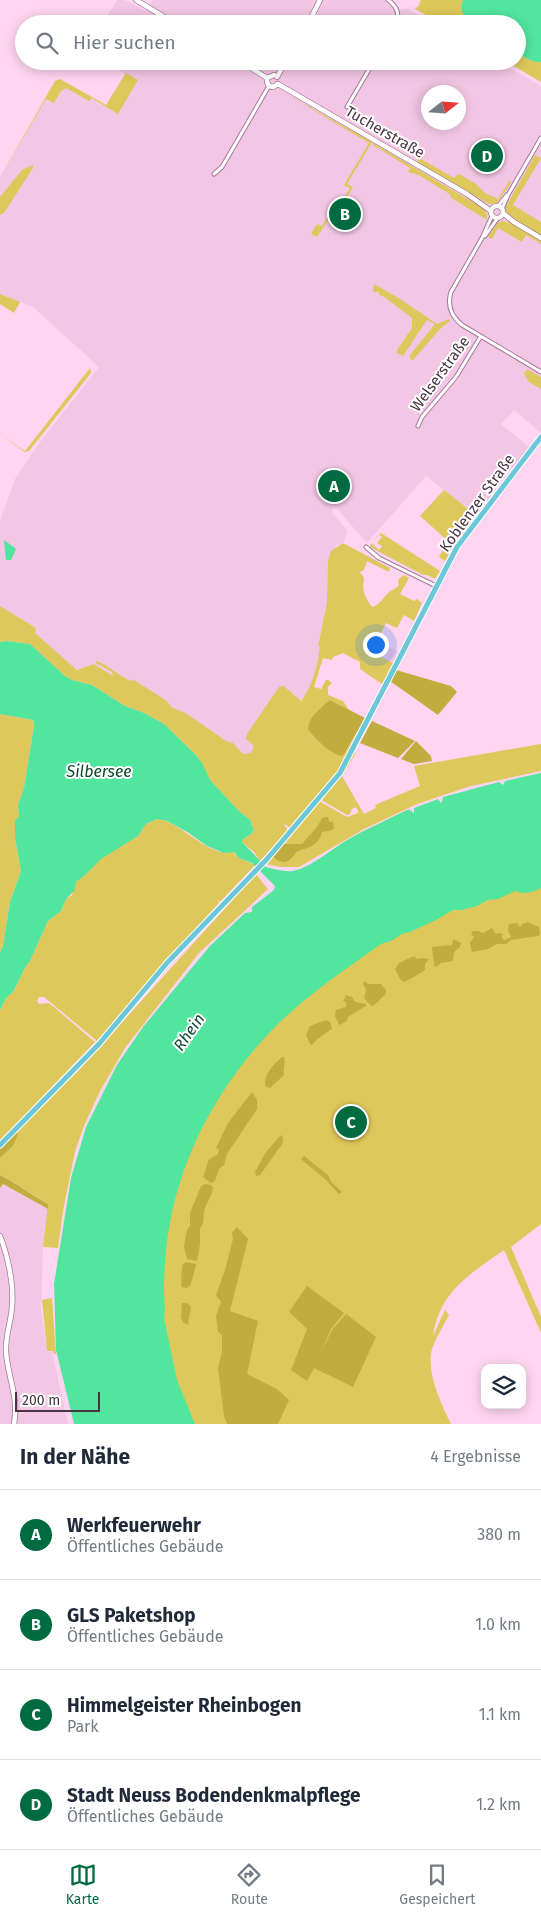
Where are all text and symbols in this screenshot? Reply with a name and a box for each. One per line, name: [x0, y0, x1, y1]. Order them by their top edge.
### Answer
search box: [15, 15, 526, 70]
icon: search: [33, 29, 61, 57]
text: Hier suchen: [73, 31, 176, 54]
north arrow: [421, 85, 466, 130]
street label: Tucherstraße: [342, 102, 428, 162]
pin: D: [471, 137, 503, 175]
pin: B: [329, 195, 361, 233]
street label: Welserstraße: [407, 333, 473, 415]
street label: Koblenzer Straße: [436, 451, 518, 555]
pin: A: [318, 467, 350, 505]
your location: [363, 632, 389, 658]
water label: Silbersee: [66, 762, 131, 781]
water label: Rhein: [169, 1010, 209, 1054]
pin: C: [335, 1103, 367, 1141]
map controls: [481, 1364, 526, 1409]
button: layers: [481, 1364, 526, 1409]
scale bar: [15, 1389, 100, 1412]
text: 200 m: [22, 1392, 60, 1409]
text: In der Nähe: [20, 1444, 130, 1470]
text: 4 Ergebnisse: [430, 1447, 521, 1466]
text: Werkfeuerwehr: [67, 1514, 201, 1537]
text: A: [31, 1525, 41, 1544]
text: 380 m: [477, 1525, 521, 1544]
text: Öffentliches Gebäude: [67, 1537, 223, 1556]
text: GLS Paketshop: [67, 1604, 196, 1627]
text: B: [31, 1615, 41, 1634]
text: 1.0 km: [475, 1615, 521, 1634]
text: Öffentliches Gebäude: [67, 1627, 223, 1646]
text: Himmelgeister Rheinbogen: [67, 1694, 301, 1717]
text: C: [31, 1705, 41, 1724]
text: 1.1 km: [479, 1705, 521, 1724]
text: Park: [67, 1717, 99, 1736]
text: Stadt Neuss Bodendenkmalpflege: [67, 1784, 361, 1807]
text: D: [31, 1795, 41, 1814]
text: 1.2 km: [476, 1795, 521, 1814]
text: Öffentliches Gebäude: [67, 1807, 223, 1826]
tab: Karte: [66, 1861, 99, 1908]
tab: Route: [231, 1861, 268, 1908]
tab: Gespeichert: [399, 1861, 475, 1908]

